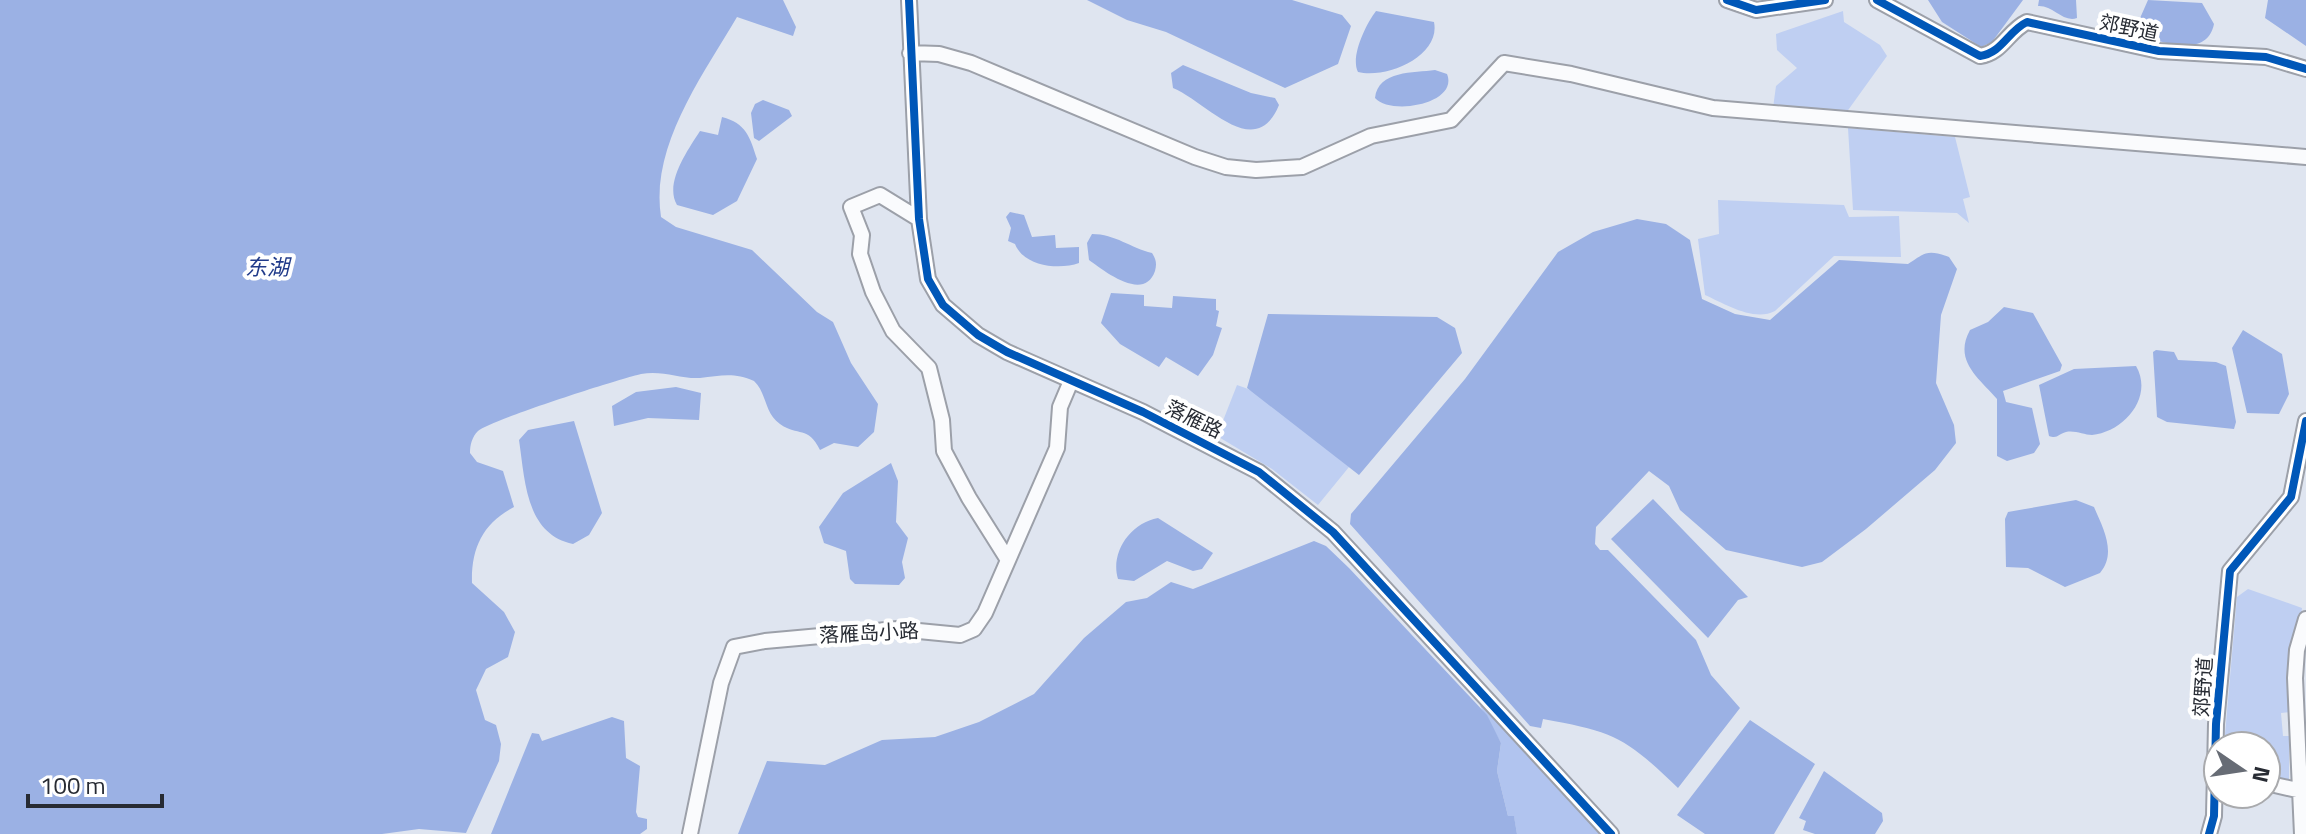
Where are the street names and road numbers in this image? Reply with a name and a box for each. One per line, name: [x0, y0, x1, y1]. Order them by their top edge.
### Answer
street label: 郊野道: [2097, 6, 2162, 49]
street label: 落雁路: [1160, 391, 1228, 446]
street label: 落雁岛小路: [818, 614, 920, 651]
street label: 郊野道: [2185, 656, 2220, 718]

